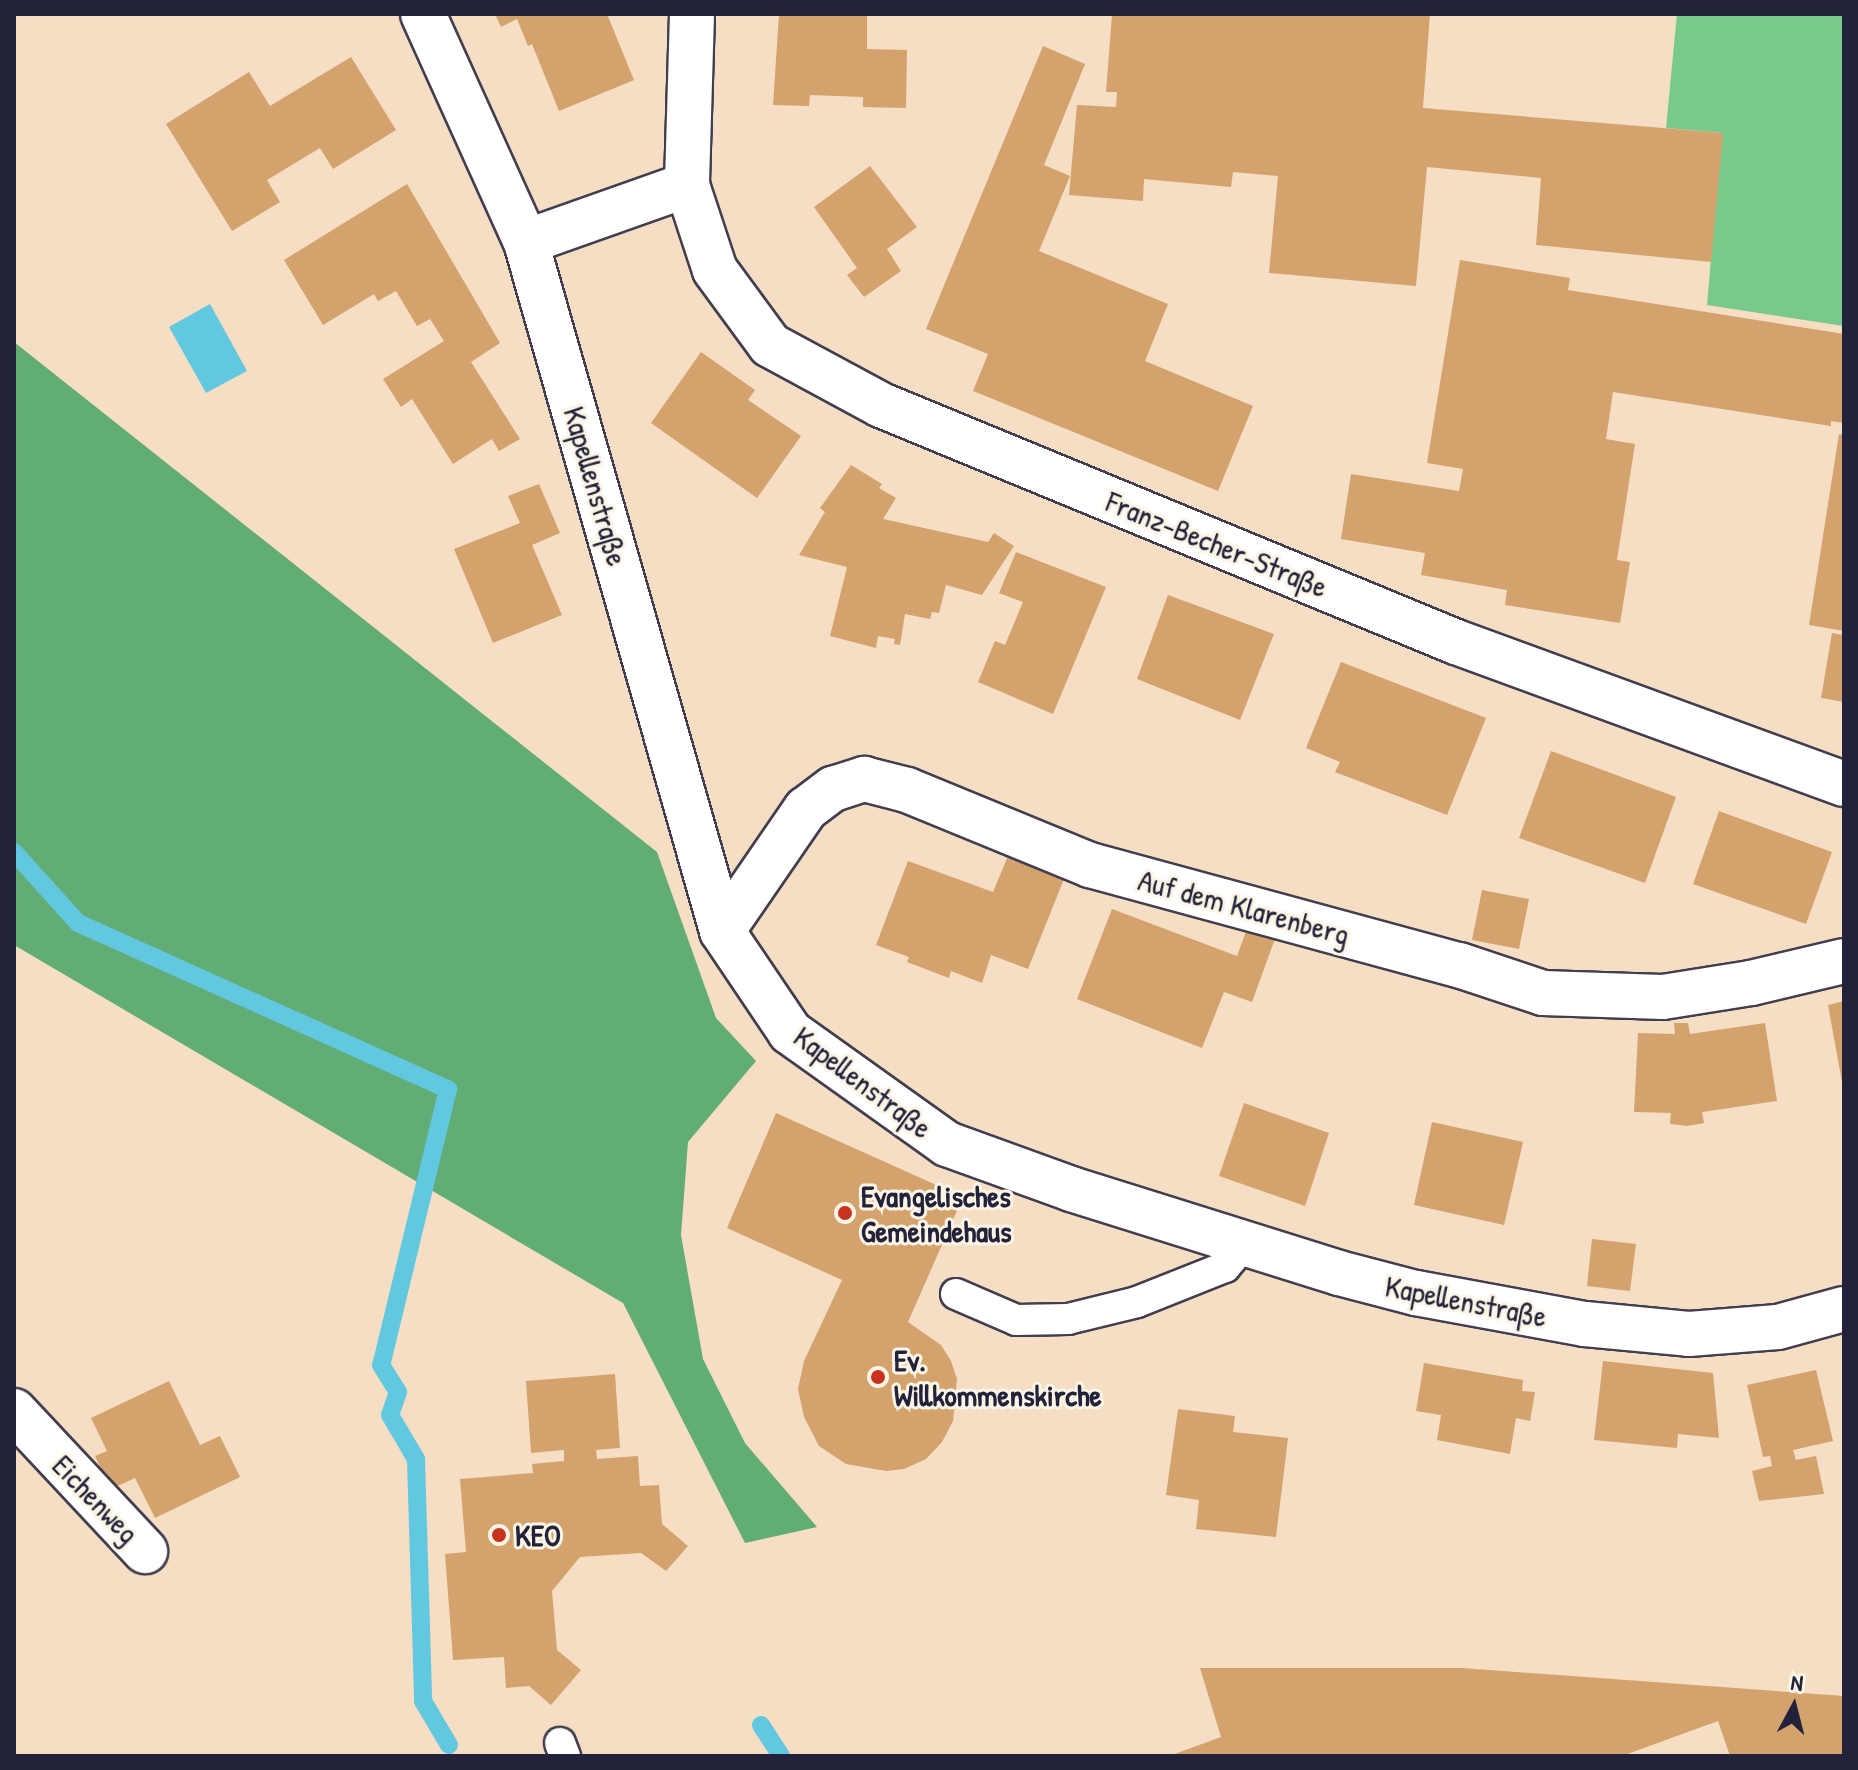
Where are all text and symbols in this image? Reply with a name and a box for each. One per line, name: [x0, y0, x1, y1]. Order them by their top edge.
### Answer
street label: Kapellenstraße: [556, 402, 636, 570]
street label: Franz-Becher-Straße: [1101, 483, 1333, 605]
street label: Auf dem Klarenberg: [1135, 862, 1353, 952]
street label: Kapellenstraße: [787, 1018, 939, 1146]
place label: Evangelisches Gemeindehaus: [861, 1178, 1012, 1248]
marker: Evangelisches Gemeindehaus: [836, 1204, 854, 1222]
street label: Kapellenstraße: [1382, 1268, 1550, 1334]
place label: Ev. Willkommenskirche: [894, 1342, 1101, 1412]
marker: Ev. Willkommenskirche: [869, 1368, 887, 1386]
street label: Eichenweg: [45, 1447, 147, 1551]
place label: KEO: [515, 1517, 561, 1553]
marker: KEO: [490, 1526, 508, 1544]
north arrow: [1754, 1666, 1834, 1746]
text: N: [1789, 1667, 1805, 1698]

